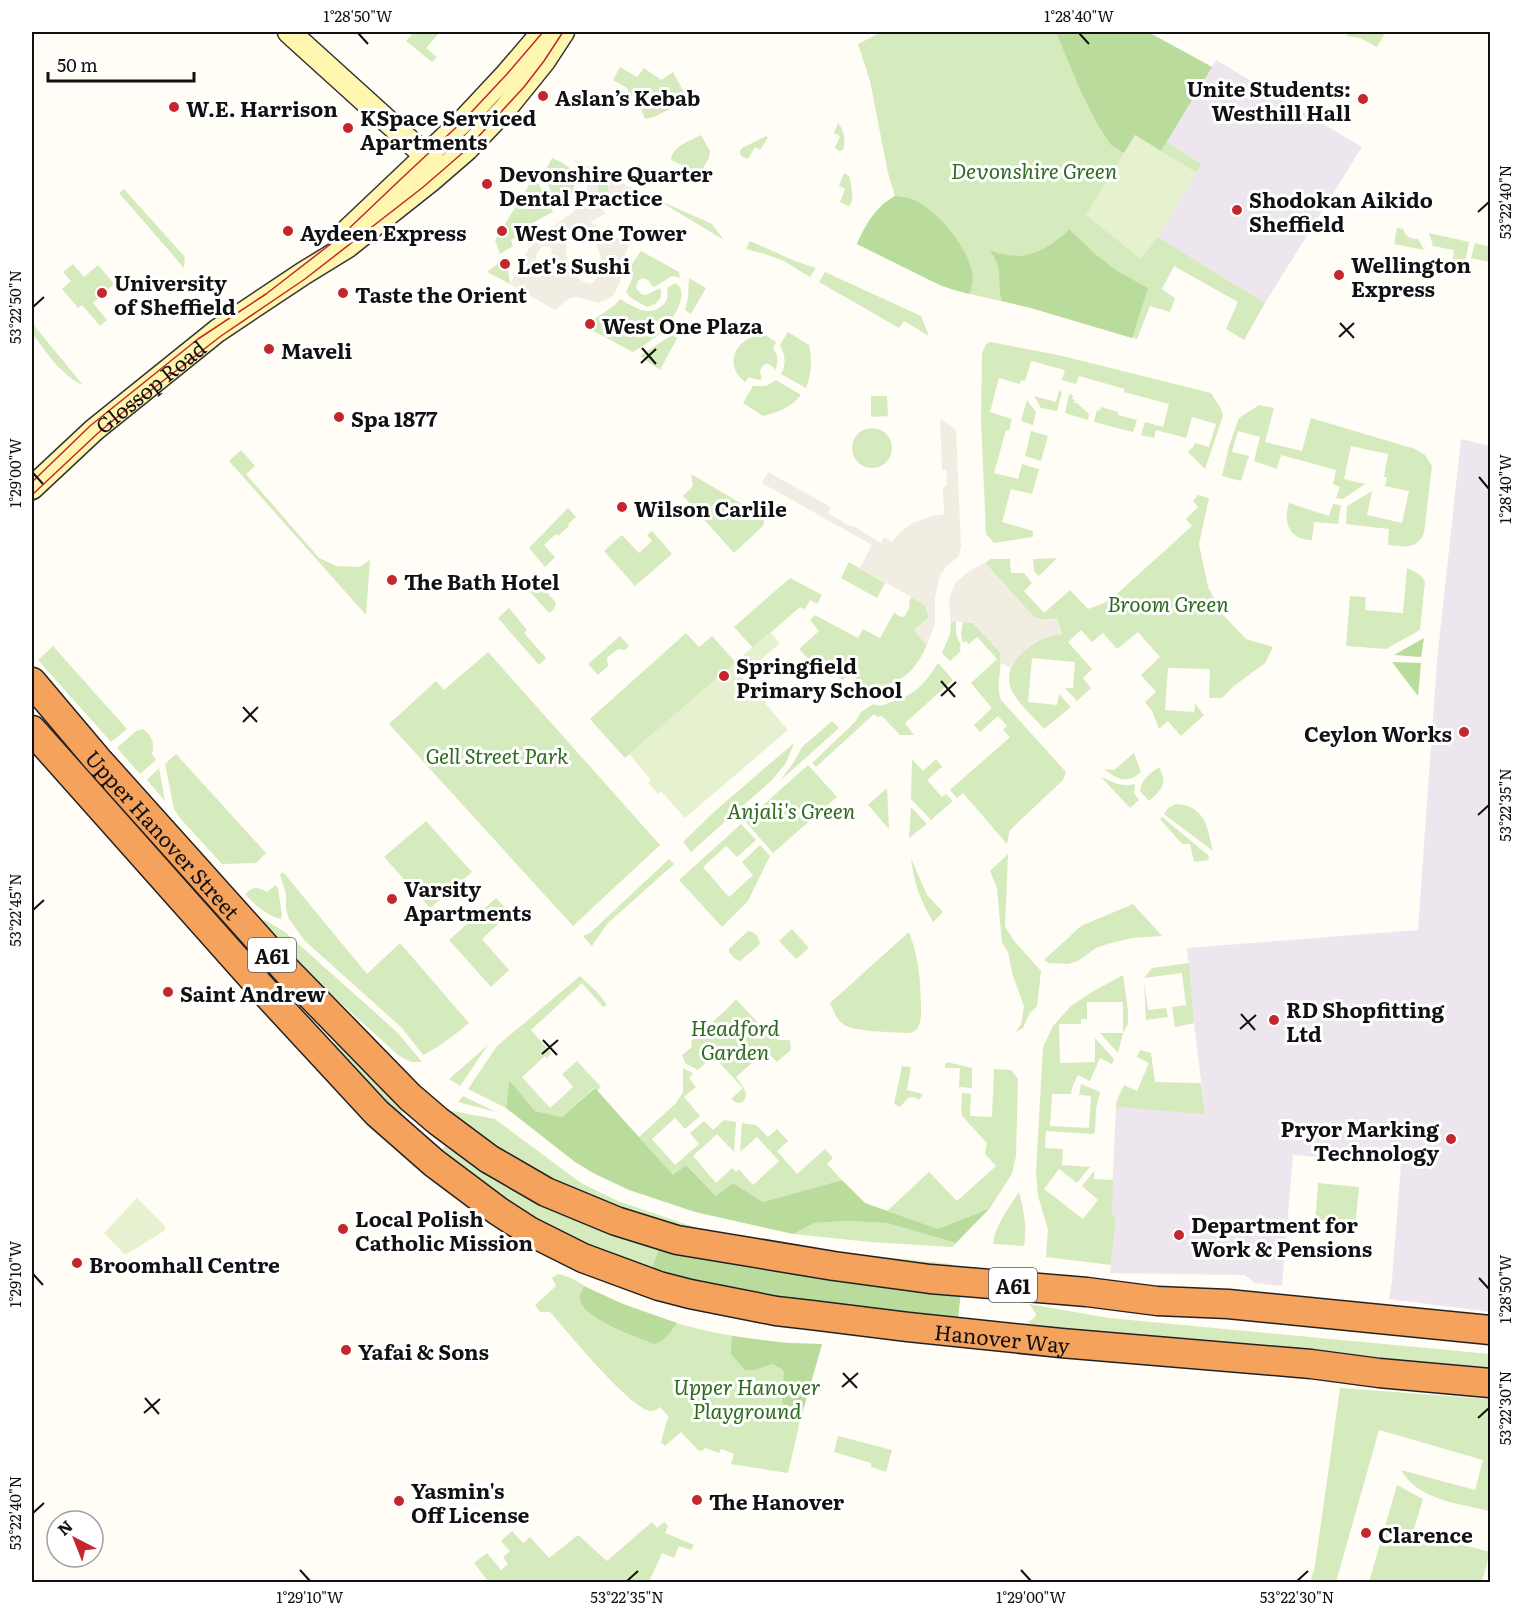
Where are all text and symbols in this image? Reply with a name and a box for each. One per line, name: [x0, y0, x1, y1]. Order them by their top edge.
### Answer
text: 1°28'50"W: [324, 4, 393, 27]
text: 1°28'40"W: [1044, 4, 1114, 27]
scale bar: [48, 45, 194, 83]
text: 50 m: [57, 51, 98, 78]
place label: Unite Students: Westhill Hall: [1187, 72, 1351, 127]
place label: Aslan’s Kebab: [555, 81, 700, 112]
marker: Aslan’s Kebab: [536, 89, 550, 103]
place label: W.E. Harrison: [186, 92, 338, 123]
marker: Unite Students: Westhill Hall: [1356, 92, 1370, 106]
marker: W.E. Harrison: [167, 100, 181, 114]
place label: KSpace Serviced Apartments: [360, 101, 536, 156]
marker: KSpace Serviced Apartments: [341, 121, 355, 135]
park label: Devonshire Green: [951, 154, 1118, 185]
place label: Devonshire Quarter Dental Practice: [499, 157, 713, 212]
text: 53°22'40"N: [1493, 165, 1516, 239]
marker: Devonshire Quarter Dental Practice: [480, 177, 494, 191]
place label: Shodokan Aikido Sheffield: [1249, 183, 1433, 238]
marker: Shodokan Aikido Sheffield: [1230, 203, 1244, 217]
place label: Aydeen Express: [300, 216, 467, 247]
place label: West One Tower: [514, 216, 687, 247]
marker: Aydeen Express: [281, 224, 295, 238]
marker: West One Tower: [495, 224, 509, 238]
place label: Wellington Express: [1351, 248, 1471, 303]
place label: Let's Sushi: [517, 249, 631, 280]
marker: Let's Sushi: [498, 257, 512, 271]
place label: University of Sheffield: [114, 266, 236, 321]
marker: Wellington Express: [1332, 268, 1346, 282]
text: 53°22'50"N: [3, 270, 26, 344]
place label: Taste the Orient: [355, 278, 528, 309]
marker: University of Sheffield: [95, 286, 109, 300]
marker: Taste the Orient: [336, 286, 350, 300]
place label: West One Plaza: [602, 309, 764, 340]
marker: West One Plaza: [583, 317, 597, 331]
street label: Glossop Road: [88, 331, 211, 439]
place label: Maveli: [281, 334, 353, 365]
marker: Maveli: [262, 342, 276, 356]
place label: Spa 1877: [351, 402, 438, 433]
marker: Spa 1877: [332, 410, 346, 424]
text: 1°29'00"W: [3, 438, 26, 508]
text: 1°28'40"W: [1493, 454, 1516, 524]
place label: Wilson Carlile: [634, 492, 787, 523]
marker: Wilson Carlile: [615, 500, 629, 514]
place label: The Bath Hotel: [404, 565, 560, 596]
marker: The Bath Hotel: [385, 573, 399, 587]
park label: Broom Green: [1107, 587, 1229, 618]
place label: Springfield Primary School: [736, 649, 903, 704]
marker: Springfield Primary School: [717, 669, 731, 683]
place label: Ceylon Works: [1304, 717, 1452, 748]
marker: Ceylon Works: [1457, 725, 1471, 739]
park label: Gell Street Park: [425, 739, 569, 770]
street label: Upper Hanover Street: [79, 742, 249, 926]
text: 53°22'35"N: [1493, 768, 1516, 842]
park label: Anjali's Green: [727, 794, 856, 825]
place label: Varsity Apartments: [404, 872, 531, 927]
text: 53°22'45"N: [3, 873, 26, 947]
marker: Varsity Apartments: [385, 892, 399, 906]
road number: A61: [248, 938, 296, 972]
place label: Saint Andrew: [180, 977, 326, 1008]
marker: Saint Andrew: [161, 985, 175, 999]
place label: RD Shopfitting Ltd: [1286, 993, 1445, 1048]
park label: Headford Garden: [690, 1011, 780, 1066]
marker: RD Shopfitting Ltd: [1267, 1013, 1281, 1027]
place label: Pryor Marking Technology: [1281, 1112, 1439, 1167]
marker: Pryor Marking Technology: [1444, 1132, 1458, 1146]
place label: Local Polish Catholic Mission: [355, 1202, 533, 1257]
place label: Department for Work & Pensions: [1191, 1208, 1372, 1263]
marker: Local Polish Catholic Mission: [336, 1222, 350, 1236]
marker: Department for Work & Pensions: [1172, 1228, 1186, 1242]
text: 1°29'10"W: [3, 1240, 26, 1307]
place label: Broomhall Centre: [89, 1248, 280, 1279]
text: 1°28'50"W: [1493, 1254, 1516, 1323]
marker: Broomhall Centre: [70, 1256, 84, 1270]
road number: A61: [989, 1268, 1037, 1302]
street label: Hanover Way: [933, 1314, 1072, 1359]
place label: Yafai & Sons: [358, 1335, 489, 1366]
marker: Yafai & Sons: [339, 1343, 353, 1357]
park label: Upper Hanover Playground: [673, 1370, 821, 1425]
text: 53°22'30"N: [1493, 1371, 1516, 1445]
place label: Yasmin's Off License: [411, 1474, 530, 1529]
text: 53°22'40"N: [3, 1476, 26, 1550]
place label: The Hanover: [709, 1485, 845, 1516]
marker: The Hanover: [690, 1493, 704, 1507]
marker: Yasmin's Off License: [392, 1494, 406, 1508]
north arrow: [45, 1509, 105, 1569]
text: N: [51, 1514, 77, 1541]
place label: Clarence: [1378, 1518, 1473, 1549]
marker: Clarence: [1359, 1526, 1373, 1540]
text: 1°29'10"W: [277, 1585, 344, 1608]
text: 53°22'35"N: [590, 1585, 664, 1608]
text: 1°29'00"W: [996, 1585, 1066, 1608]
text: 53°22'30"N: [1260, 1585, 1334, 1608]

